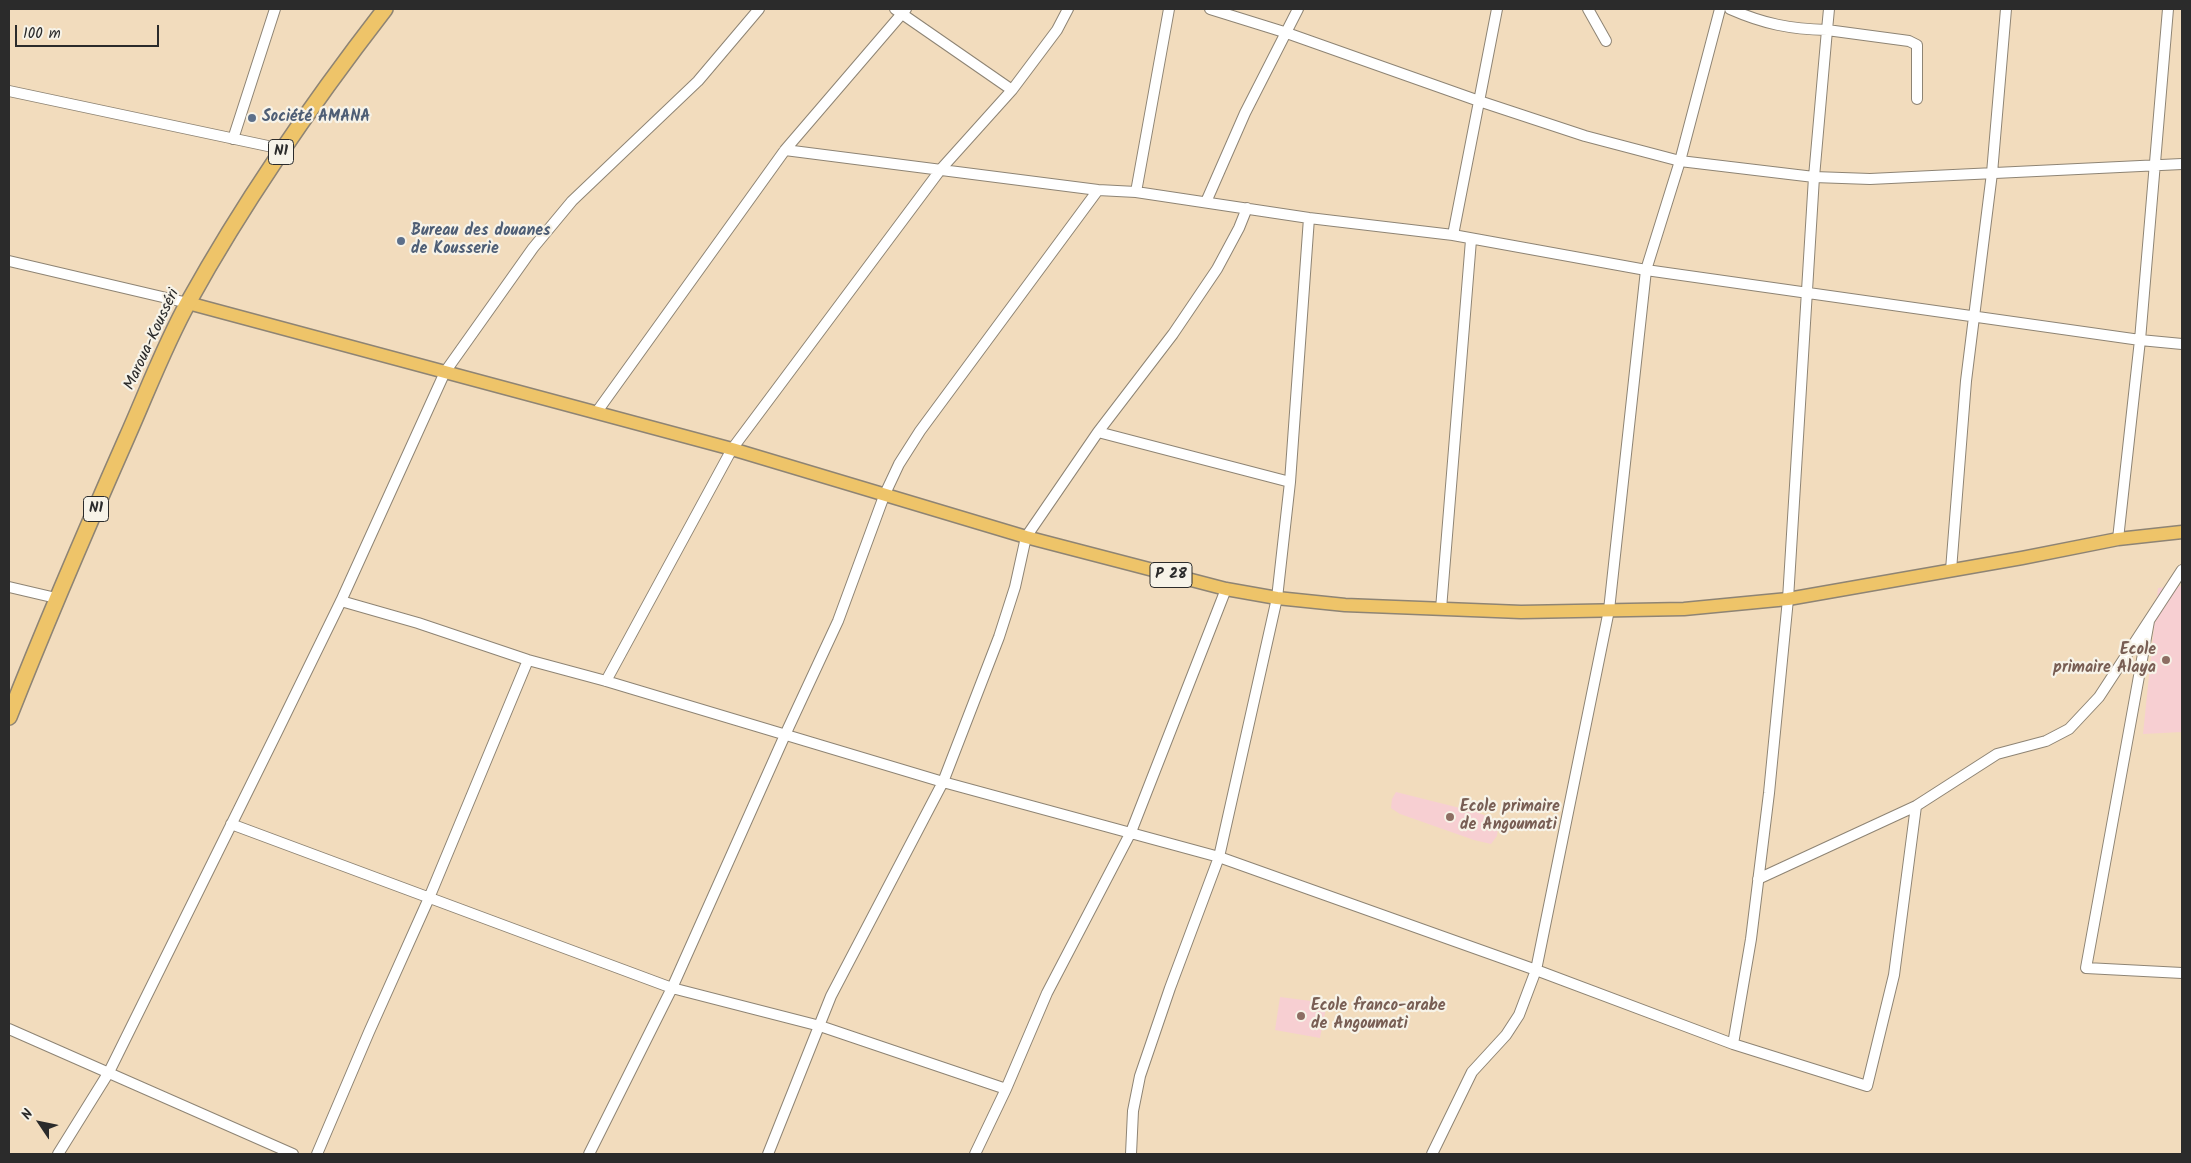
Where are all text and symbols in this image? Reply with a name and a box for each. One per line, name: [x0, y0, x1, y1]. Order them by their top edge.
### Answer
scale bar: [18, 15, 161, 47]
text: 100 m: [23, 22, 61, 46]
place label: Société AMANA: [262, 108, 370, 128]
marker: Société AMANA: [246, 112, 258, 124]
road number: N1: [268, 140, 294, 164]
place label: Bureau des douanes de Kousserie: [411, 222, 551, 260]
marker: Bureau des douanes de Kousserie: [395, 235, 407, 247]
street label: Maroua-Kousséri: [121, 286, 185, 394]
road number: N1: [84, 496, 108, 522]
road number: P 28: [1150, 562, 1192, 588]
place label: Ecole primaire Alaya: [2053, 641, 2156, 679]
marker: Ecole primaire Alaya: [2160, 654, 2172, 666]
place label: Ecole primaire de Angoumati: [1460, 798, 1560, 836]
marker: Ecole primaire de Angoumati: [1444, 811, 1456, 823]
place label: Ecole franco-arabe de Angoumati: [1311, 997, 1446, 1035]
marker: Ecole franco-arabe de Angoumati: [1295, 1010, 1307, 1022]
north arrow: [15, 1098, 65, 1148]
text: N: [16, 1105, 39, 1124]

